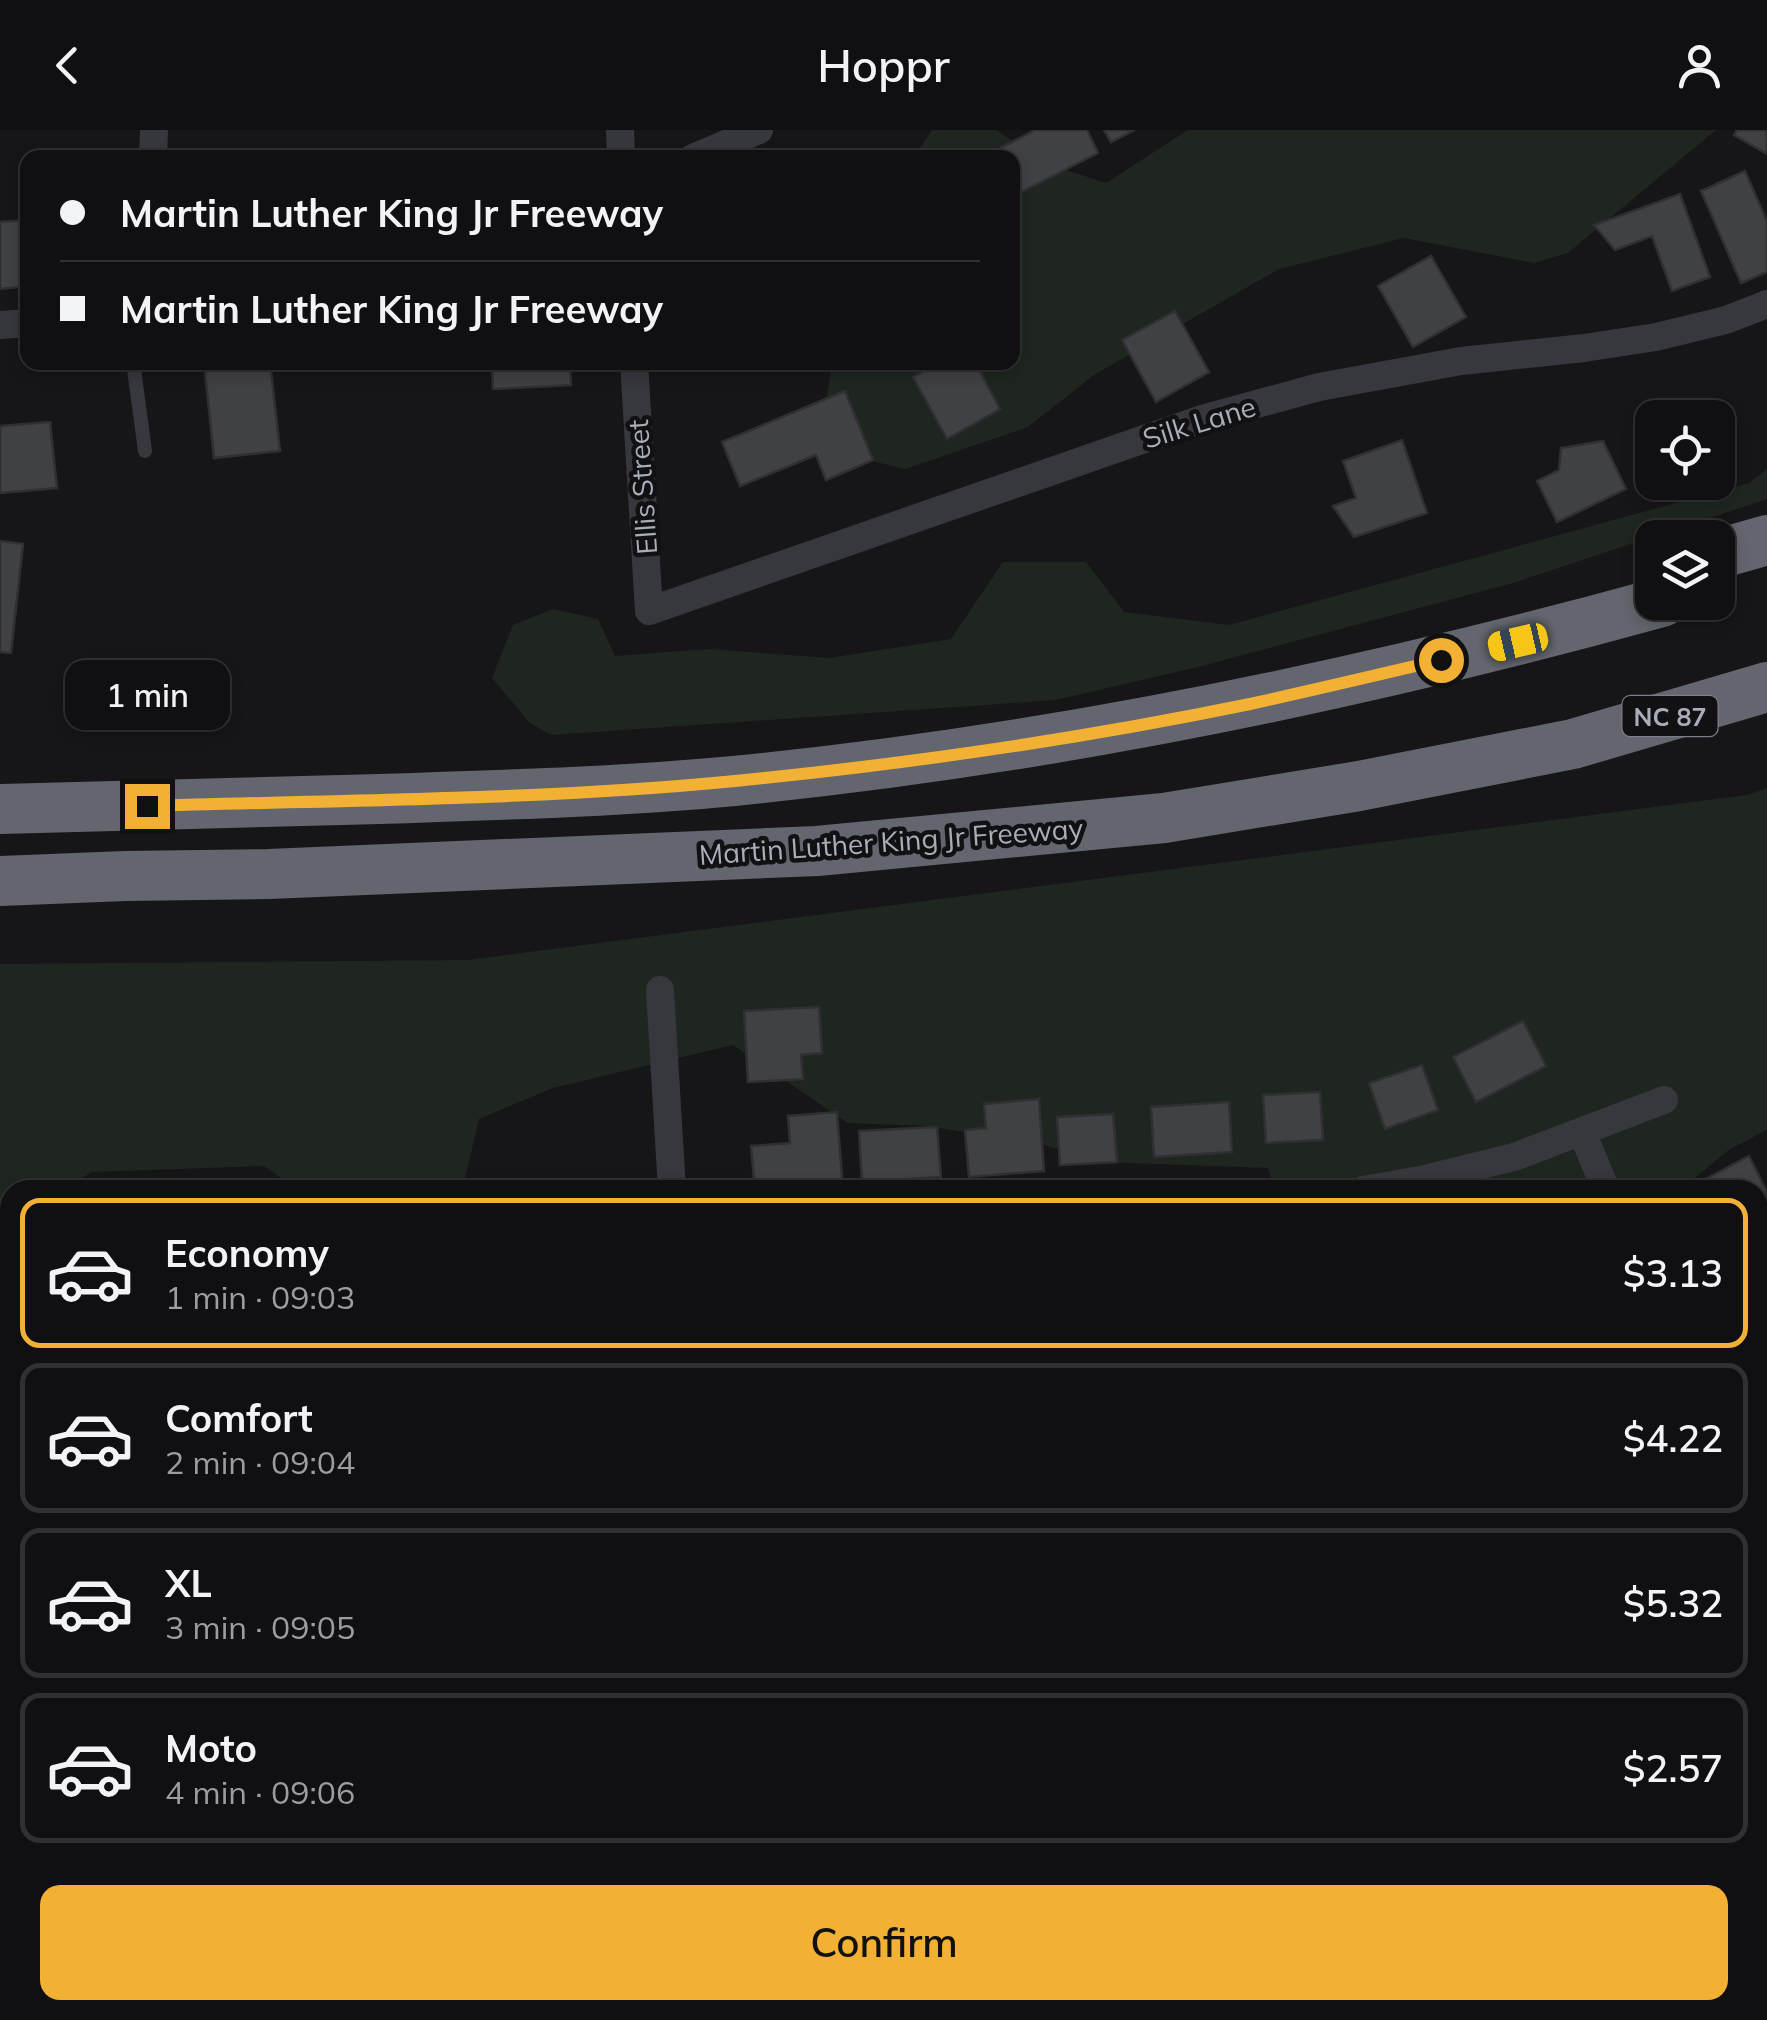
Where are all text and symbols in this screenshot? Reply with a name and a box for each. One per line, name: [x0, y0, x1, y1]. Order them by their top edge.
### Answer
text: Hoppr: [817, 37, 950, 93]
icon: back: [40, 38, 95, 93]
icon: person: [1672, 38, 1727, 93]
text: Martin Luther King Jr Freeway: [120, 189, 663, 237]
text: Martin Luther King Jr Freeway: [120, 285, 663, 333]
street label: Silk Lane: [1138, 388, 1260, 456]
map controls: [1635, 400, 1735, 620]
button: locate: [1635, 400, 1735, 500]
street label: Ellis Street: [620, 418, 664, 556]
button: layers: [1635, 520, 1735, 620]
car: [1485, 621, 1551, 663]
route start: [1419, 638, 1464, 683]
callout: 1 min: [64, 661, 230, 731]
text: 1 min: [106, 675, 189, 715]
road number: NC 87: [1622, 696, 1718, 736]
route end: [125, 784, 170, 829]
street label: Martin Luther King Jr Freeway: [698, 810, 1084, 872]
icon: car: [45, 1228, 135, 1318]
text: Economy: [165, 1229, 329, 1277]
text: $3.13: [1623, 1249, 1723, 1297]
text: 1 min · 09:03: [165, 1277, 355, 1317]
icon: car: [45, 1393, 135, 1483]
text: Comfort: [165, 1394, 313, 1442]
text: $4.22: [1623, 1414, 1723, 1462]
text: 2 min · 09:04: [165, 1442, 355, 1482]
icon: car: [45, 1558, 135, 1648]
text: XL: [165, 1559, 212, 1607]
text: $5.32: [1623, 1579, 1723, 1627]
text: 3 min · 09:05: [165, 1607, 355, 1647]
icon: car: [45, 1723, 135, 1813]
text: Moto: [165, 1724, 257, 1772]
text: $2.57: [1623, 1744, 1723, 1792]
text: 4 min · 09:06: [165, 1772, 355, 1812]
button: Confirm: [40, 1885, 1728, 2000]

